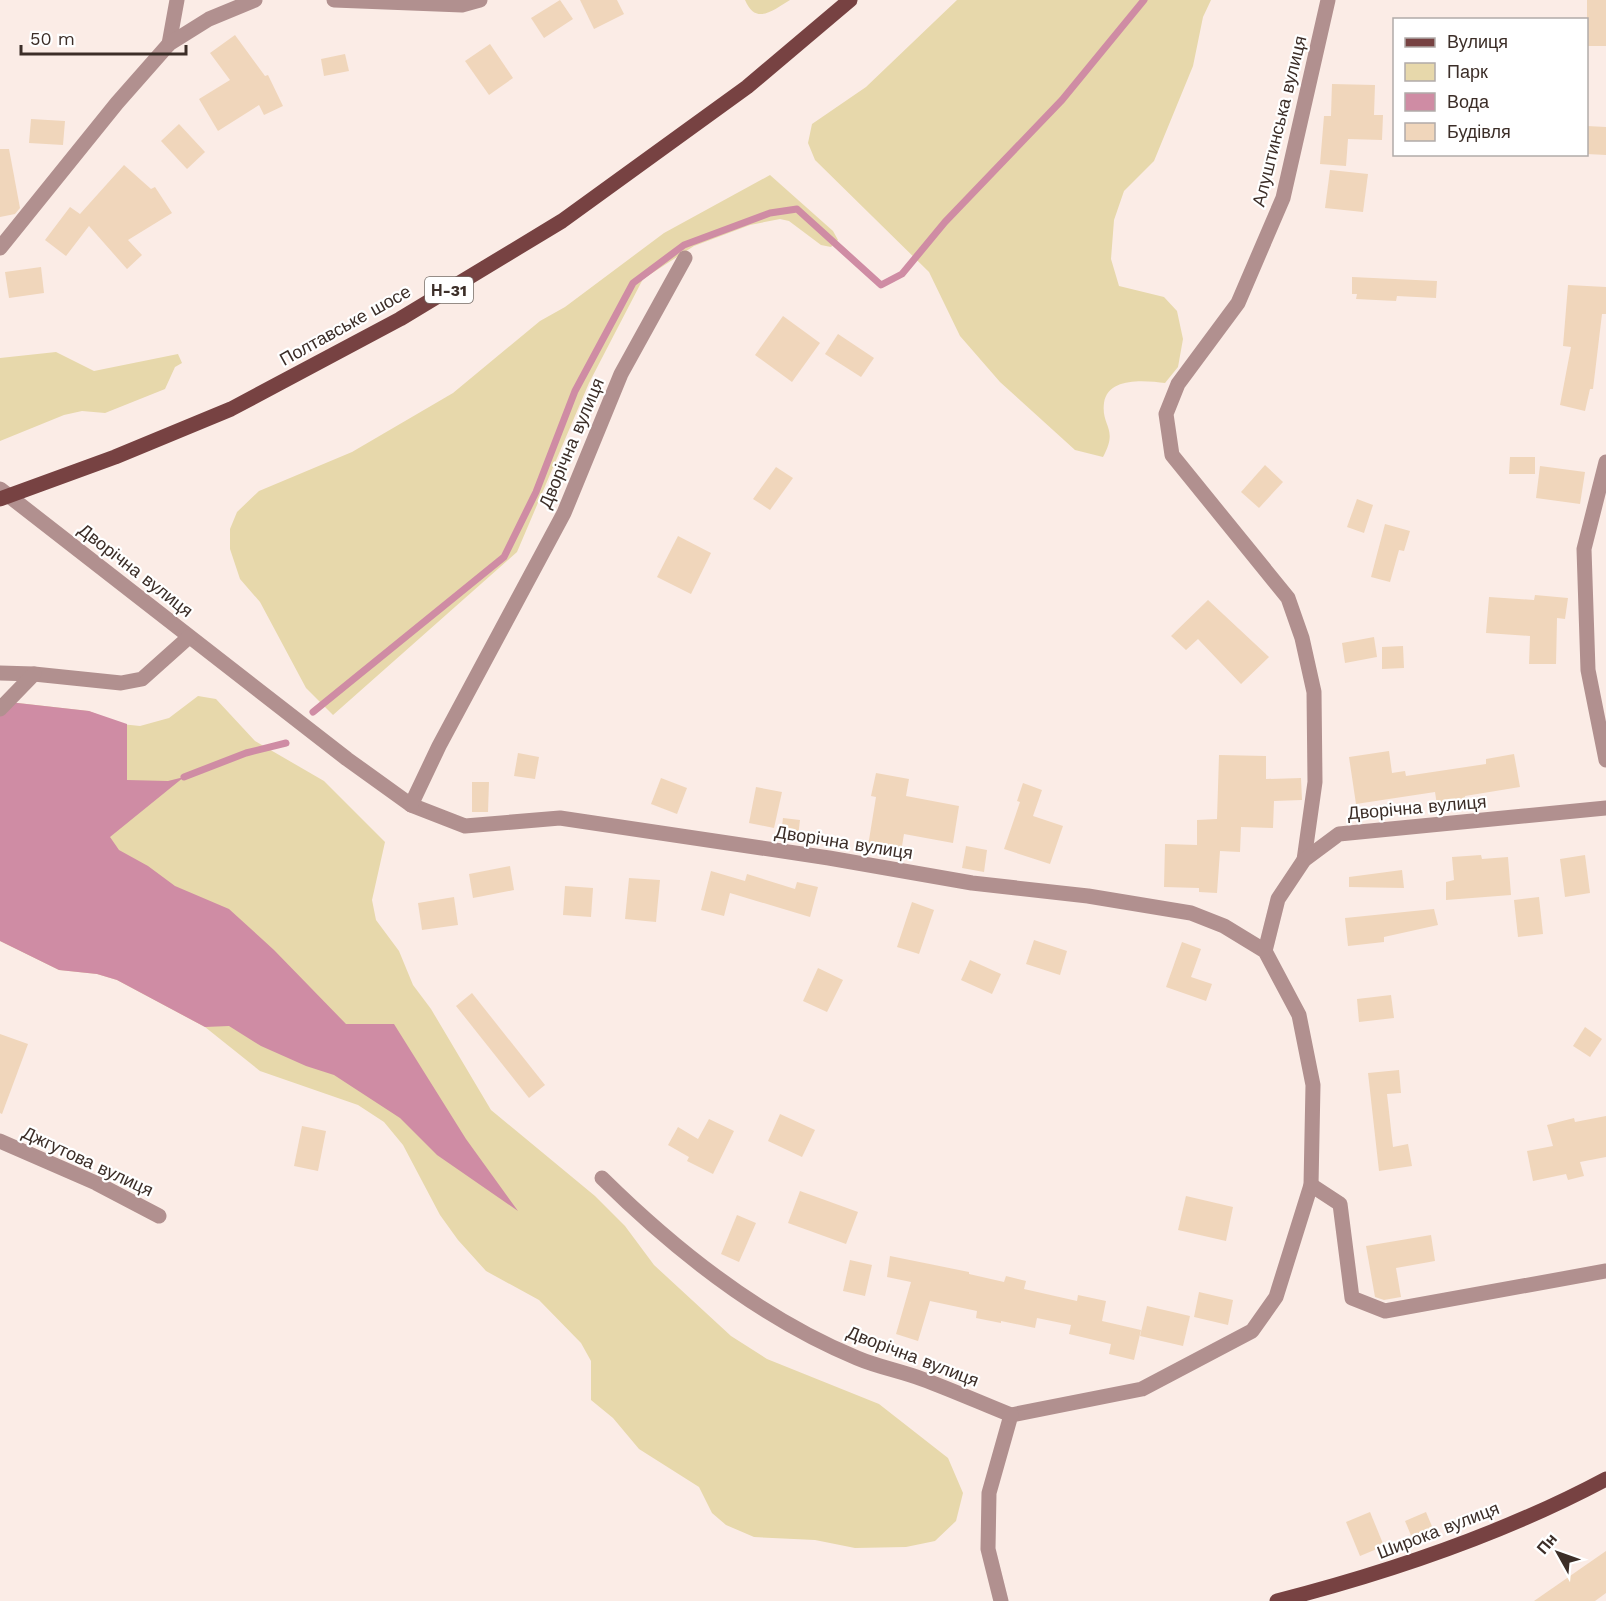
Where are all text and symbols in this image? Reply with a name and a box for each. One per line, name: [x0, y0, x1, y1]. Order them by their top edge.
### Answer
scale bar: [21, 18, 186, 56]
legend: [1393, 18, 1588, 156]
text: 50 m: [30, 28, 75, 49]
text: Вулиця: [1447, 31, 1508, 52]
street label: Алуштинська вулиця: [1248, 33, 1310, 209]
text: Парк: [1447, 61, 1488, 82]
text: Вода: [1447, 91, 1490, 112]
text: Будівля: [1447, 121, 1511, 142]
road number: Н-31: [425, 277, 473, 303]
street label: Полтавське шосе: [276, 280, 414, 370]
street label: Дворічна вулиця: [534, 375, 608, 511]
street label: Дворічна вулиця: [75, 519, 197, 621]
street label: Дворічна вулиця: [1347, 790, 1487, 824]
street label: Дворічна вулиця: [773, 821, 915, 863]
street label: Джгутова вулиця: [19, 1122, 157, 1200]
street label: Дворічна вулиця: [844, 1321, 982, 1391]
street label: Широка вулиця: [1374, 1497, 1502, 1563]
north arrow: [1528, 1523, 1588, 1583]
text: Пн: [1533, 1529, 1561, 1558]

